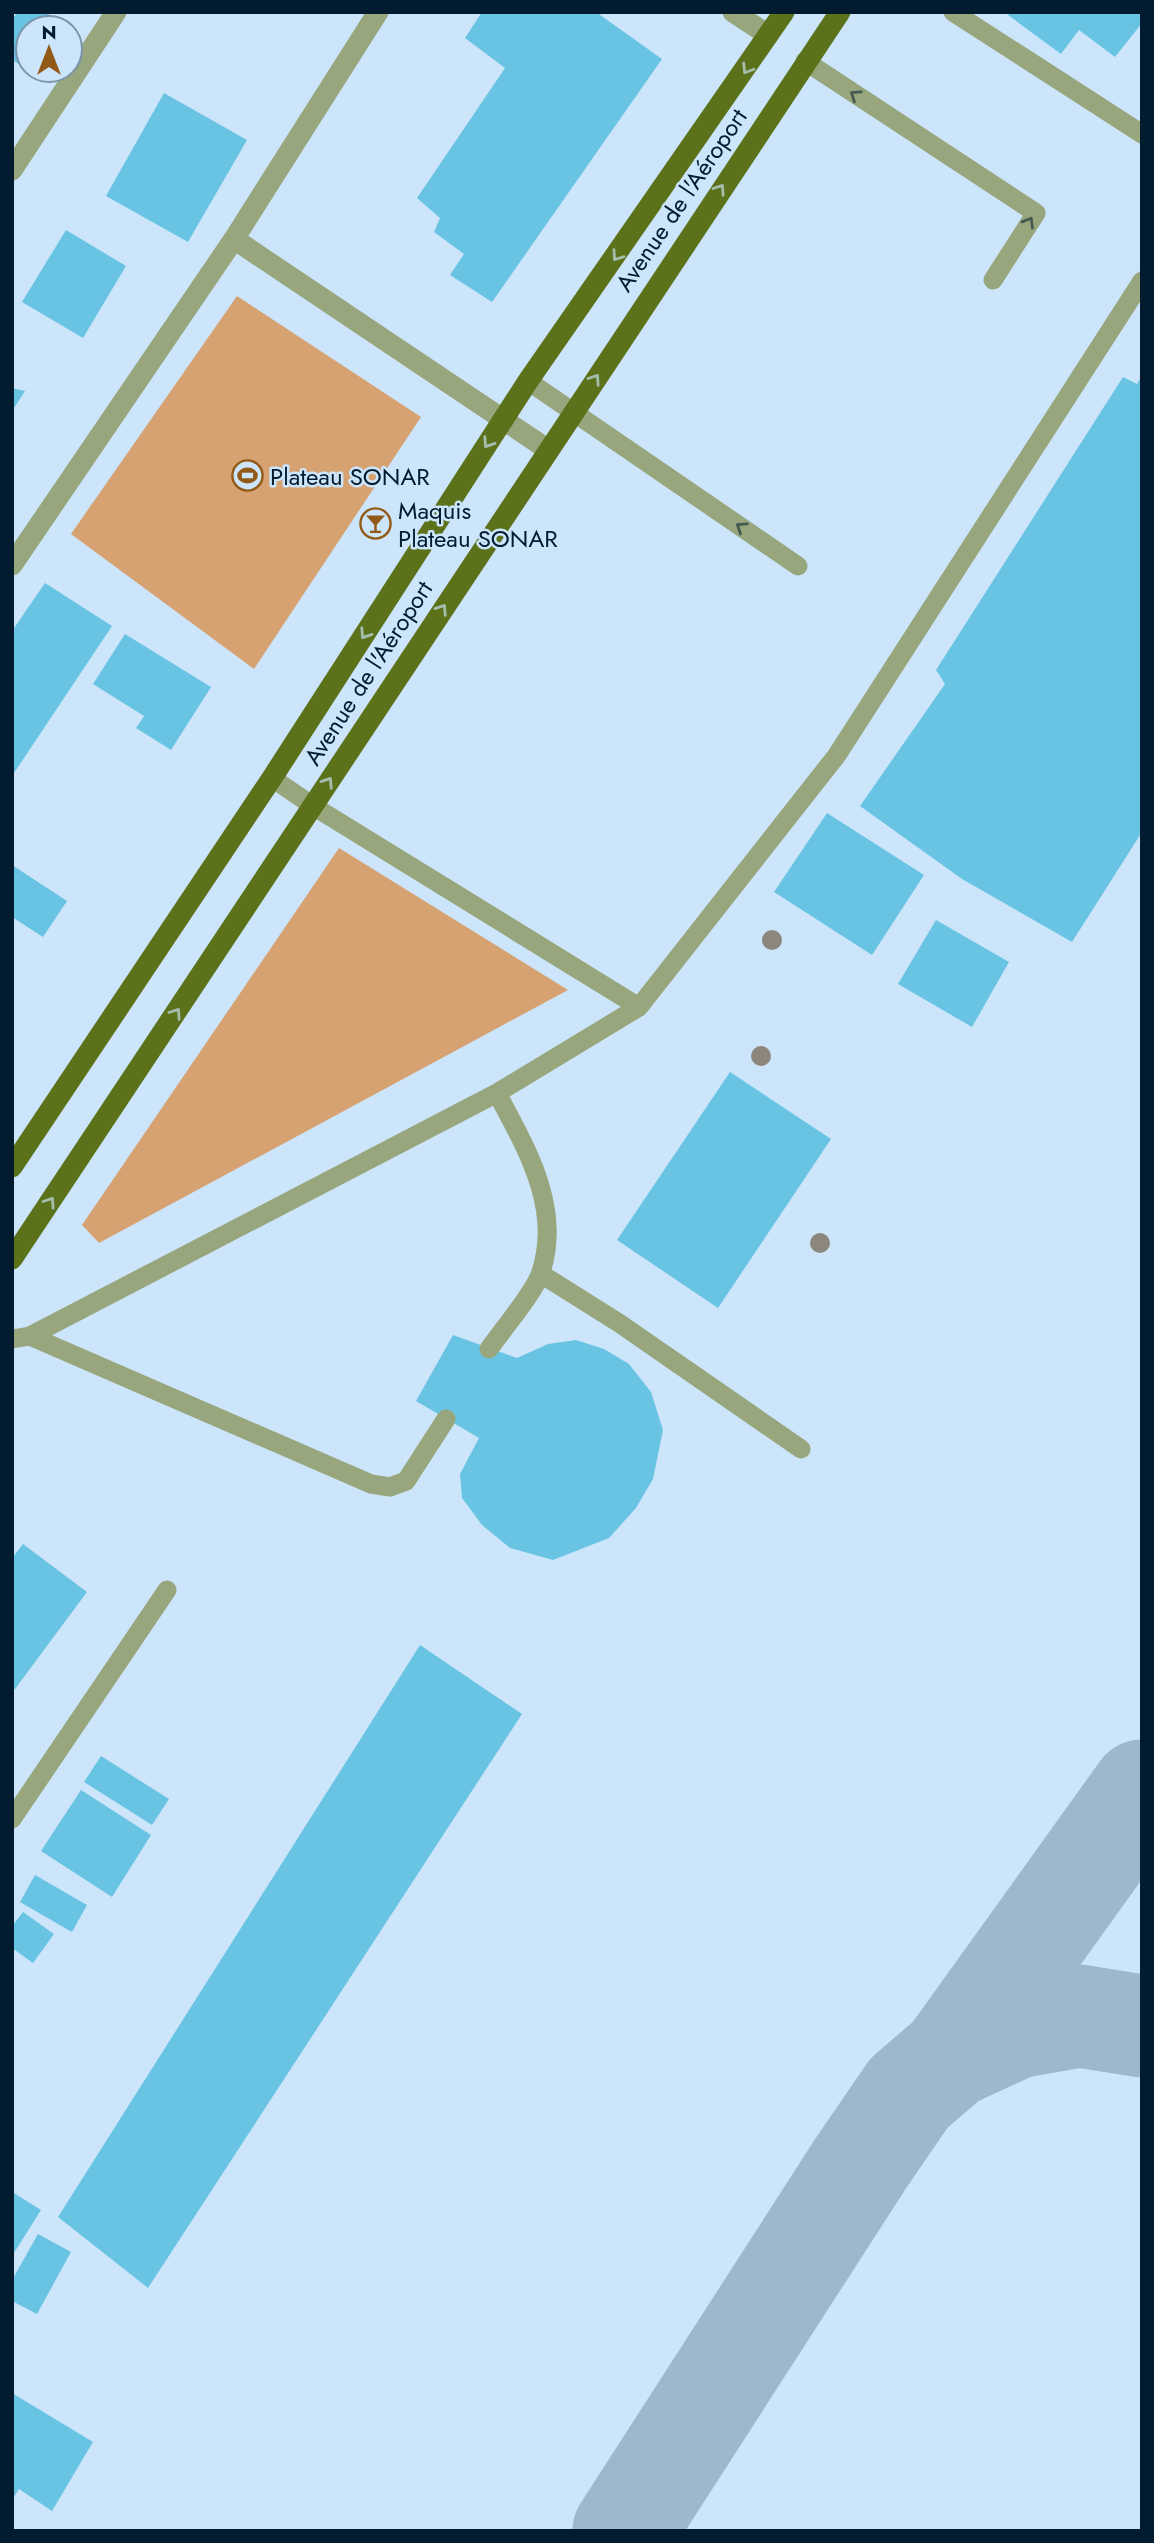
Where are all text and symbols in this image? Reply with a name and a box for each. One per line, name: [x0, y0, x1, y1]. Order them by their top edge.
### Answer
north arrow: [14, 14, 84, 84]
text: N: [41, 19, 57, 46]
one-way arrow: [743, 62, 756, 75]
one-way arrow: [850, 91, 863, 103]
street label: Avenue de l'Aéroport: [607, 101, 755, 298]
one-way arrow: [712, 184, 724, 197]
one-way arrow: [1021, 217, 1034, 230]
one-way arrow: [613, 248, 625, 261]
one-way arrow: [586, 373, 599, 386]
one-way arrow: [483, 435, 496, 448]
sports icon: Plateau SONAR: [230, 459, 264, 493]
place label: Plateau SONAR: [270, 459, 430, 494]
place label: Maquis Plateau SONAR: [398, 493, 558, 556]
bar icon: Maquis Plateau SONAR: [358, 507, 392, 541]
one-way arrow: [736, 523, 749, 536]
street label: Avenue de l'Aéroport: [295, 574, 441, 772]
one-way arrow: [433, 604, 446, 617]
one-way arrow: [360, 627, 373, 640]
one-way arrow: [320, 777, 333, 790]
one-way arrow: [167, 1007, 180, 1020]
one-way arrow: [42, 1197, 55, 1210]

